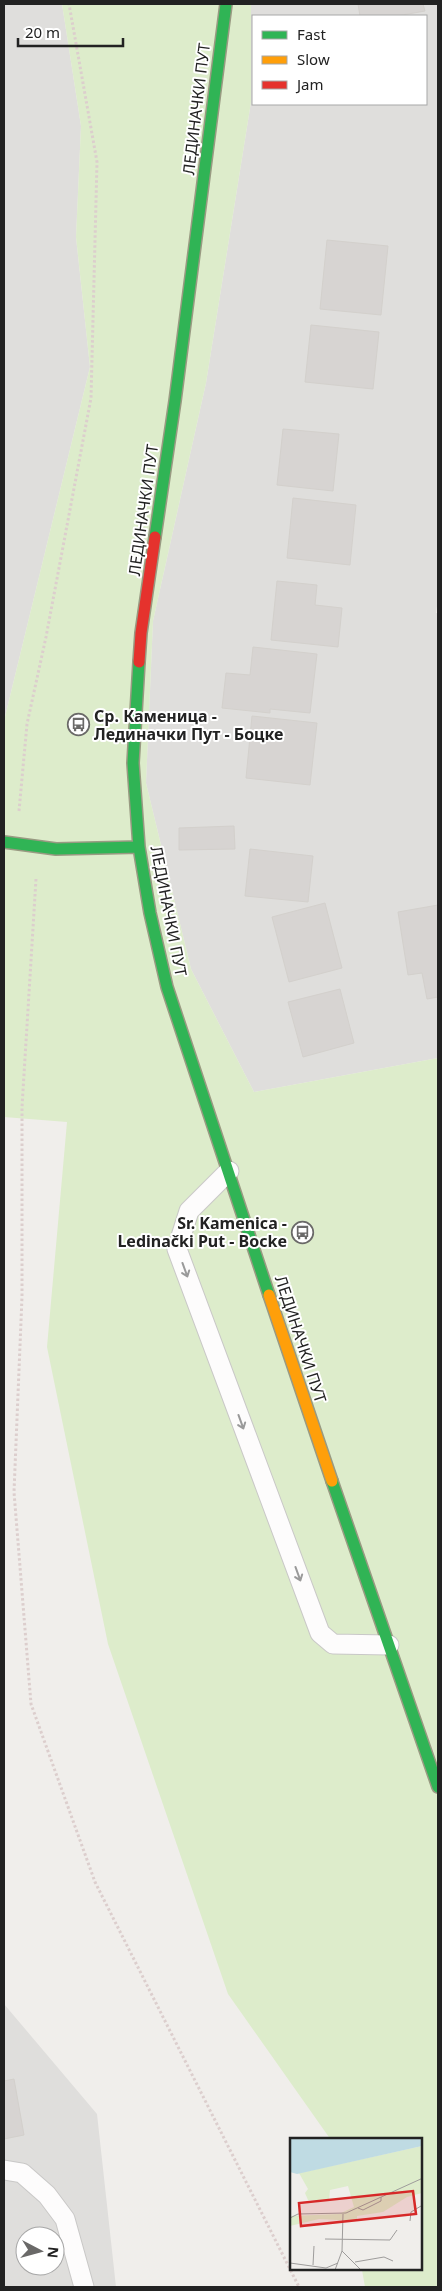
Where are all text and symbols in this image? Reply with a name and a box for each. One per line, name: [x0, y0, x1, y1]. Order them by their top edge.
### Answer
scale bar: [18, 15, 122, 47]
legend: [252, 15, 427, 105]
text: 20 m: [25, 22, 60, 42]
text: Fast: [297, 24, 326, 44]
street label: ЛЕДИНАЧКИ ПУТ: [177, 42, 215, 176]
text: Slow: [297, 49, 330, 69]
text: Jam: [295, 74, 324, 94]
street label: ЛЕДИНАЧКИ ПУТ: [123, 443, 163, 577]
place label: Ср. Каменица - Лединачки Пут - Боцке: [94, 705, 283, 745]
bus stop icon: Ср. Каменица - Лединачки Пут - Боцке: [66, 713, 90, 737]
street label: ЛЕДИНАЧКИ ПУТ: [146, 844, 192, 978]
place label: Sr. Kamenica - Ledinački Put - Bocke: [117, 1212, 287, 1252]
bus stop icon: Sr. Kamenica - Ledinački Put - Bocke: [291, 1220, 315, 1244]
one-way arrow: [181, 1262, 190, 1277]
street label: ЛЕДИНАЧКИ ПУТ: [270, 1273, 332, 1405]
one-way arrow: [237, 1414, 246, 1429]
one-way arrow: [294, 1566, 303, 1581]
inset map: [290, 2138, 422, 2271]
north arrow: [15, 2226, 65, 2276]
text: N: [43, 2246, 63, 2259]

